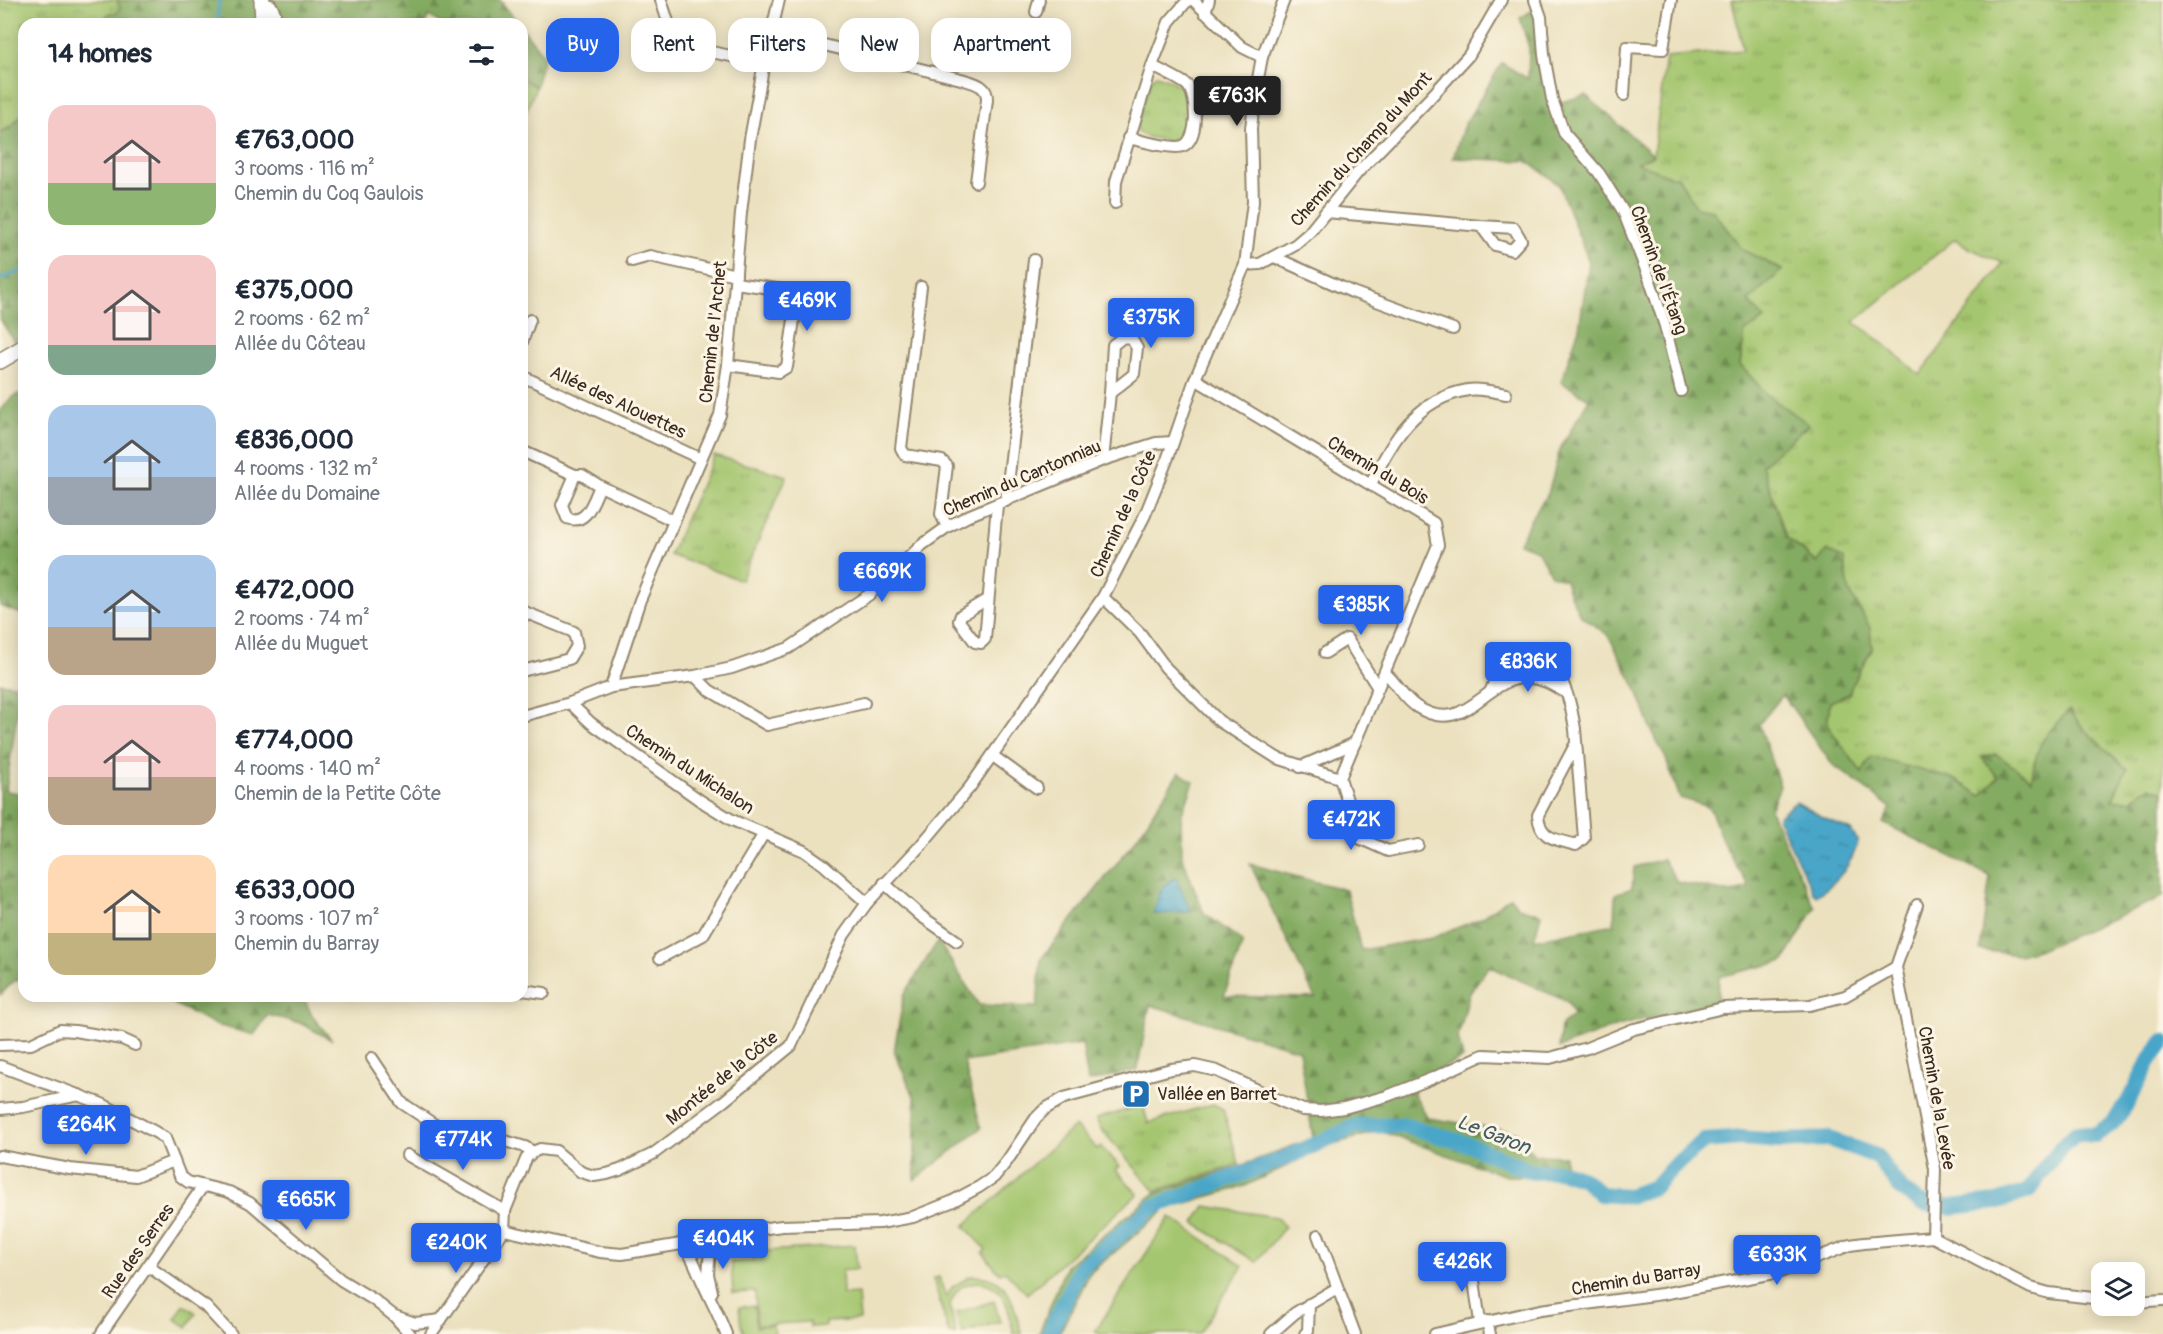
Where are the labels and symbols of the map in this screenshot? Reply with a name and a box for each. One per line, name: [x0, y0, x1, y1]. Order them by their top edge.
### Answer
street label: Chemin du Champ du Mont: [1286, 66, 1438, 232]
pin: €763K: [1195, 76, 1279, 127]
street label: Chemin de l'Étang: [1625, 203, 1692, 338]
street label: Chemin de l'Archet: [695, 259, 732, 404]
pin: €469K: [765, 281, 849, 332]
pin: €375K: [1109, 298, 1193, 349]
street label: Allée des Alouettes: [546, 361, 689, 444]
street label: Chemin du Bois: [1323, 431, 1433, 510]
street label: Chemin du Cantonniau: [940, 435, 1105, 522]
street label: Chemin de la Côte: [1085, 447, 1162, 581]
pin: €669K: [840, 552, 924, 603]
pin: €385K: [1319, 585, 1403, 636]
pin: €836K: [1486, 642, 1570, 693]
street label: Chemin du Michalon: [621, 719, 759, 820]
pin: €472K: [1309, 800, 1393, 851]
street label: Chemin de la Levée: [1913, 1025, 1960, 1172]
street label: Montée de la Côte: [662, 1026, 783, 1131]
parking icon: Vallée en Barret: [1120, 1078, 1152, 1110]
place label: Vallée en Barret: [1157, 1083, 1278, 1106]
pin: €264K: [44, 1105, 128, 1156]
water label: Le Garon: [1454, 1109, 1536, 1160]
pin: €774K: [421, 1120, 505, 1171]
pin: €665K: [264, 1180, 348, 1231]
street label: Rue des Serres: [97, 1199, 180, 1303]
pin: €404K: [681, 1219, 765, 1270]
pin: €240K: [414, 1223, 498, 1274]
pin: €633K: [1735, 1235, 1819, 1286]
pin: €426K: [1420, 1242, 1504, 1293]
street label: Chemin du Barray: [1570, 1258, 1703, 1301]

